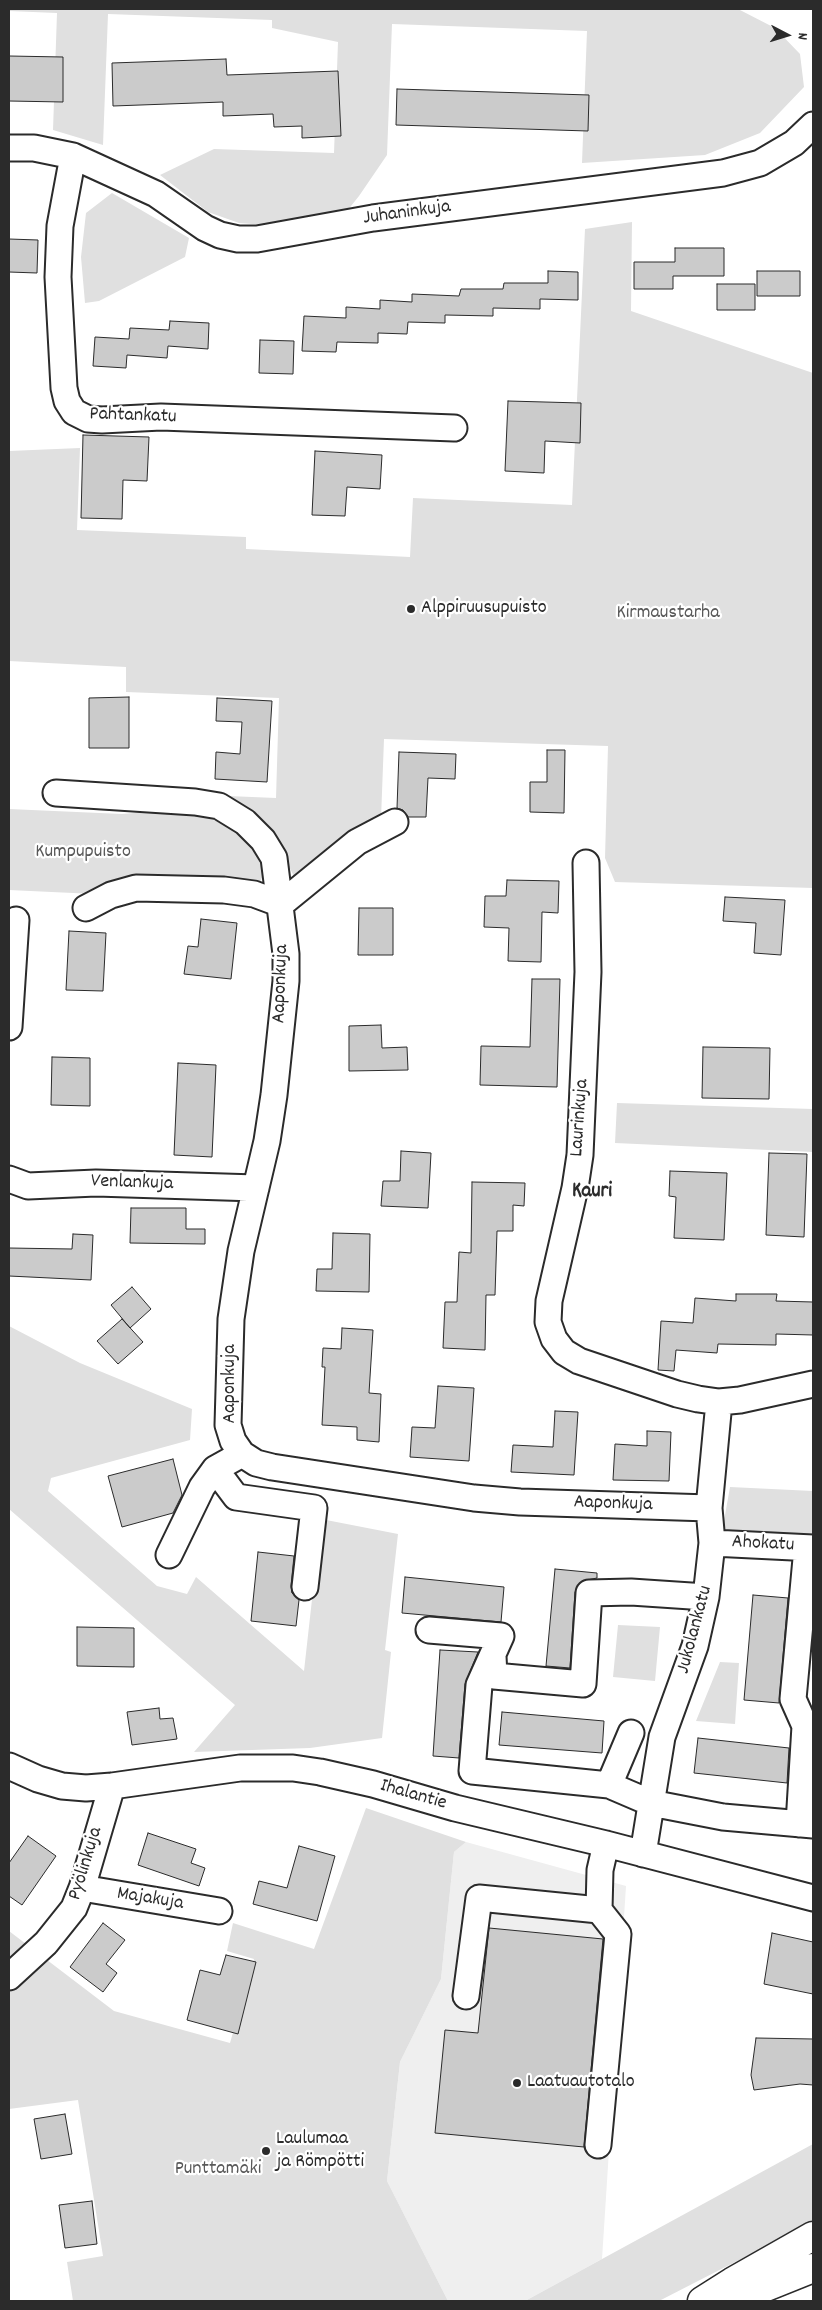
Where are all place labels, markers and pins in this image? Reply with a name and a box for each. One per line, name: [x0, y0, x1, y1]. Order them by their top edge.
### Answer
place label: Alppiruusupuisto: [421, 597, 547, 621]
marker: Alppiruusupuisto: [405, 603, 417, 615]
place label: Laatuautotalo: [527, 2071, 635, 2095]
marker: Laatuautotalo: [511, 2077, 523, 2089]
place label: Laulumaa ja Römpötti: [276, 2128, 364, 2175]
marker: Laulumaa ja Römpötti: [260, 2145, 272, 2157]

